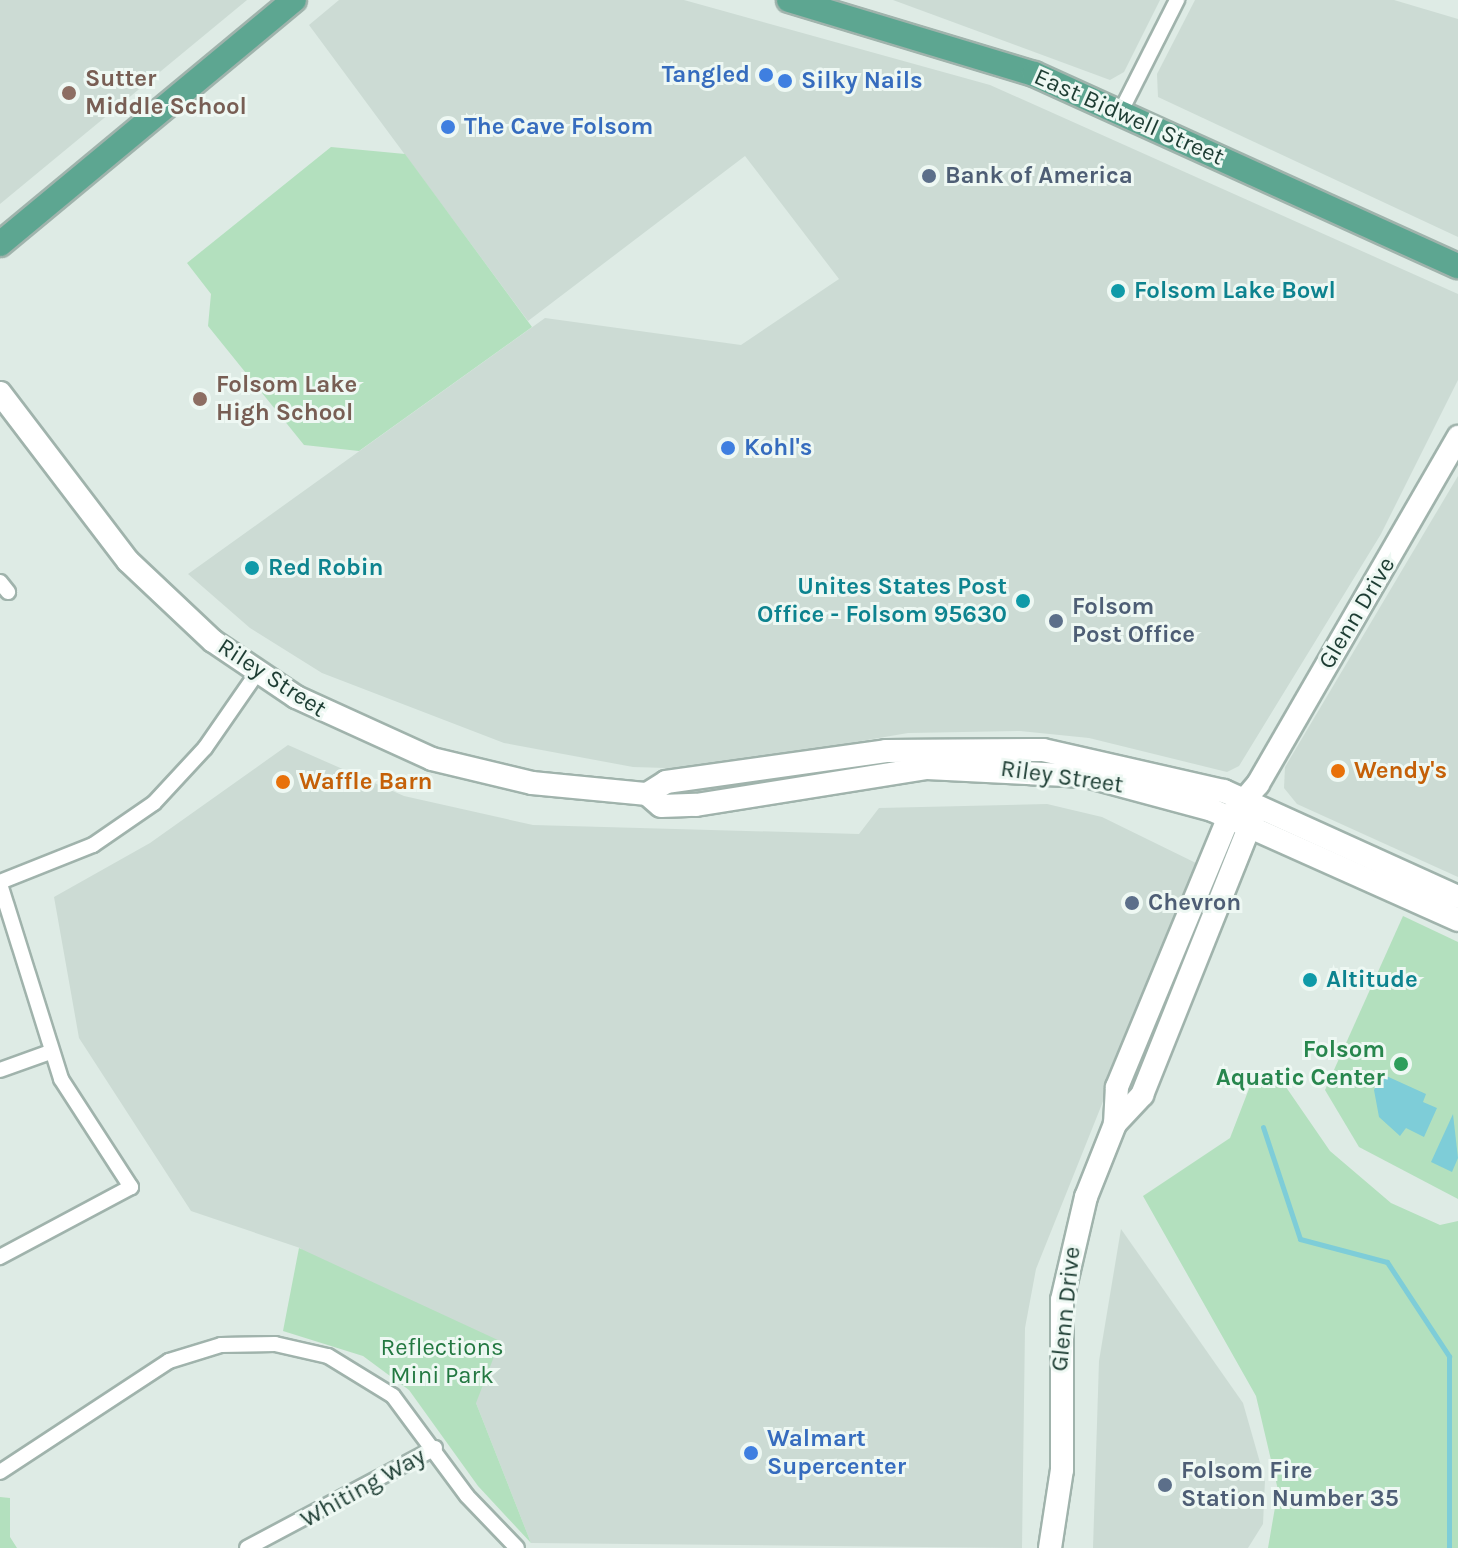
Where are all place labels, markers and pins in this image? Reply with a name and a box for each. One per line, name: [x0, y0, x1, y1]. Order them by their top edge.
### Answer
place label: Tangled: [662, 61, 750, 89]
place label: Sutter Middle School: [85, 65, 247, 121]
marker: Tangled: [757, 66, 775, 84]
place label: Silky Nails: [801, 67, 923, 95]
marker: Silky Nails: [776, 72, 794, 90]
marker: Sutter Middle School: [60, 84, 78, 102]
place label: The Cave Folsom: [464, 113, 653, 141]
marker: The Cave Folsom: [439, 118, 457, 136]
place label: Bank of America: [945, 162, 1133, 190]
marker: Bank of America: [920, 167, 938, 185]
place label: Folsom Lake Bowl: [1134, 277, 1336, 305]
marker: Folsom Lake Bowl: [1109, 282, 1127, 300]
place label: Folsom Lake High School: [216, 371, 357, 427]
marker: Folsom Lake High School: [191, 390, 209, 408]
place label: Kohl's: [744, 434, 813, 462]
marker: Kohl's: [719, 439, 737, 457]
place label: Red Robin: [268, 554, 384, 582]
marker: Red Robin: [243, 559, 261, 577]
place label: Unites States Post Office - Folsom 95630: [757, 573, 1007, 629]
marker: Unites States Post Office - Folsom 95630: [1014, 592, 1032, 610]
place label: Folsom Post Office: [1072, 593, 1195, 649]
marker: Folsom Post Office: [1047, 612, 1065, 630]
place label: Wendy's: [1354, 757, 1447, 785]
marker: Wendy's: [1329, 762, 1347, 780]
place label: Waffle Barn: [299, 768, 432, 796]
marker: Waffle Barn: [274, 773, 292, 791]
place label: Chevron: [1148, 889, 1241, 917]
marker: Chevron: [1123, 894, 1141, 912]
place label: Altitude: [1326, 966, 1418, 994]
marker: Altitude: [1301, 971, 1319, 989]
place label: Folsom Aquatic Center: [1216, 1036, 1385, 1092]
marker: Folsom Aquatic Center: [1392, 1055, 1410, 1073]
place label: Walmart Supercenter: [767, 1425, 906, 1481]
marker: Walmart Supercenter: [742, 1444, 760, 1462]
place label: Folsom Fire Station Number 35: [1181, 1457, 1399, 1513]
marker: Folsom Fire Station Number 35: [1156, 1476, 1174, 1494]

